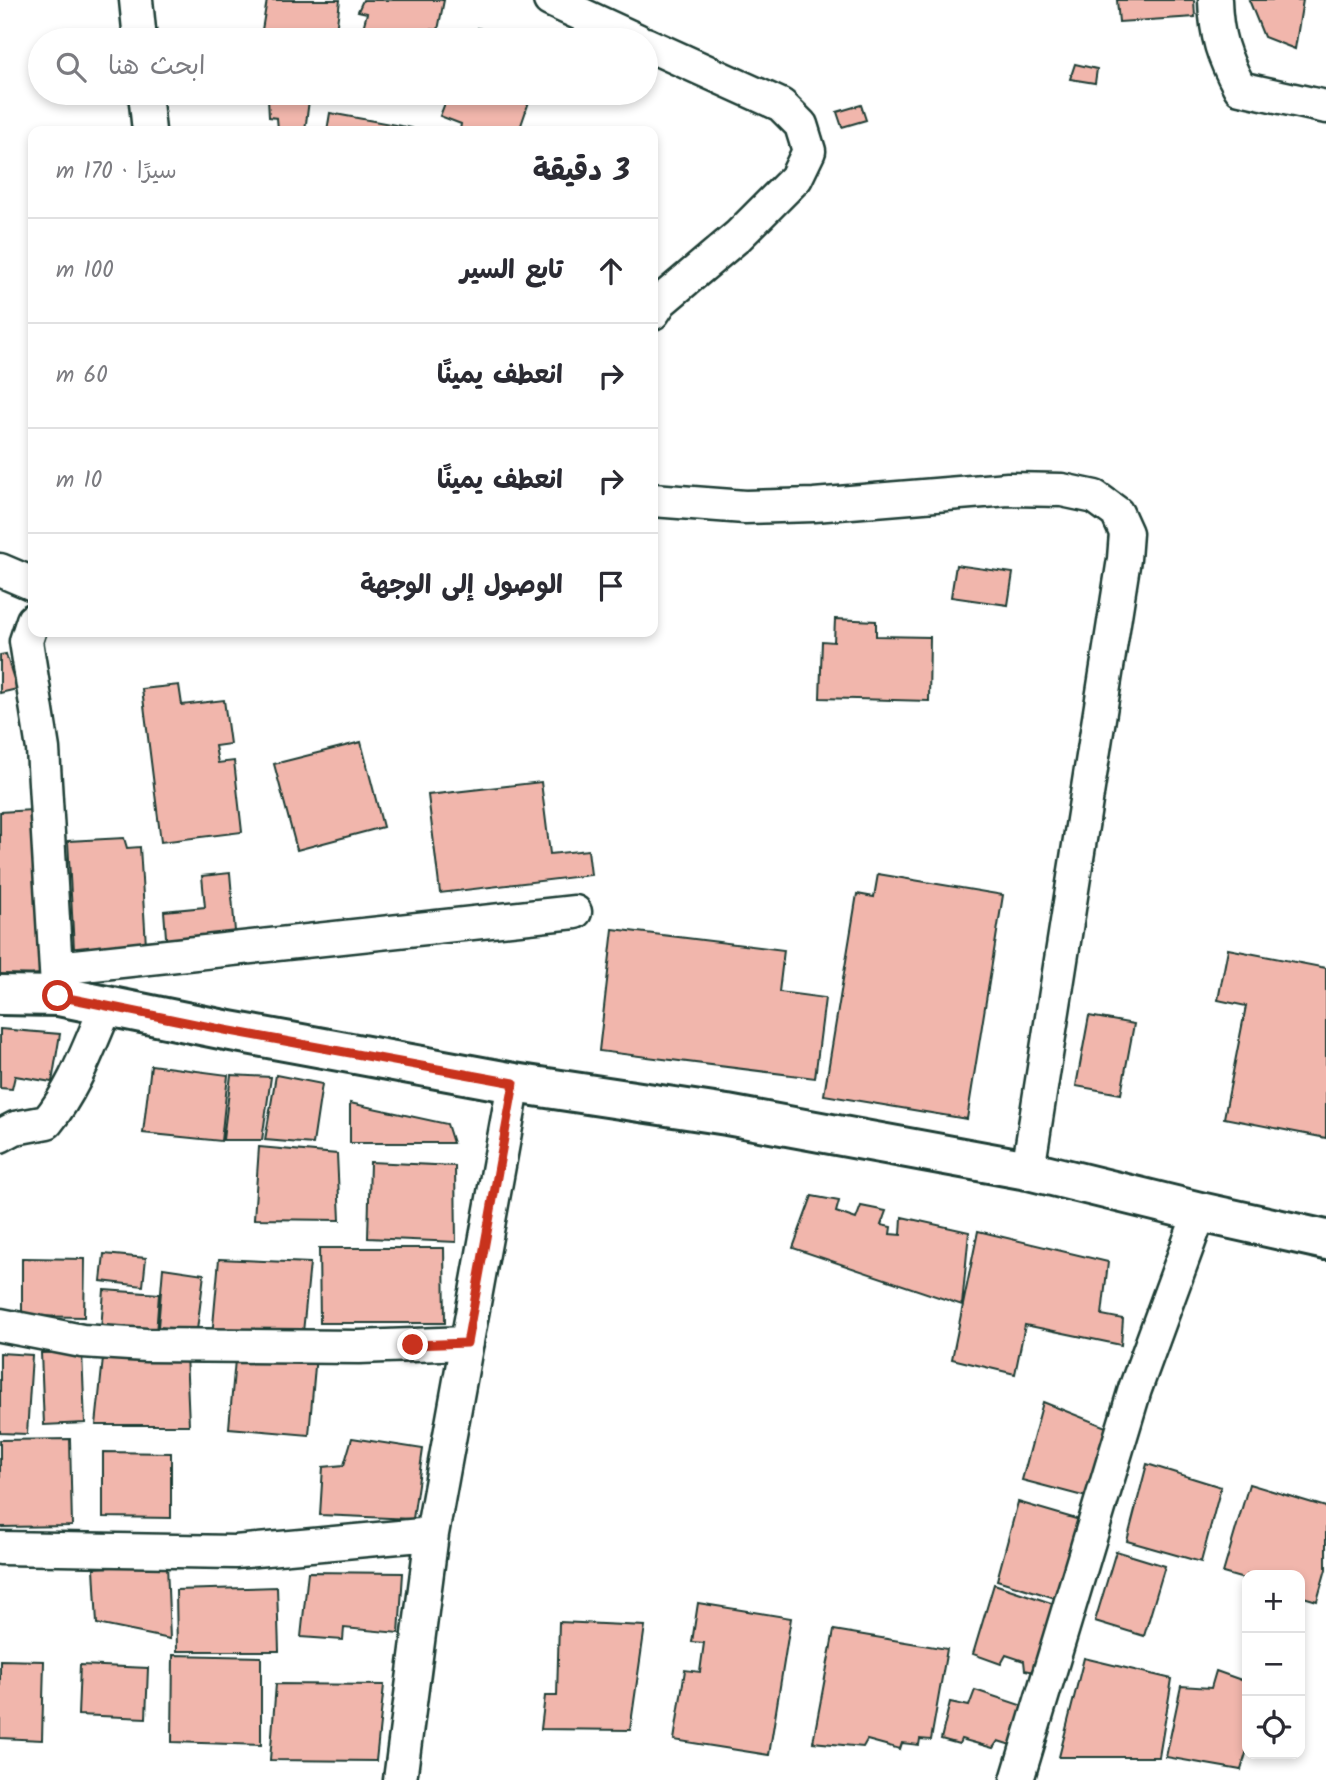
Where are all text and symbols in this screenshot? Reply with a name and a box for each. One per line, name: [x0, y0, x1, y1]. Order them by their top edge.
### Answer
search box: [28, 28, 658, 105]
text: ابحث هنا: [108, 46, 205, 88]
icon: search: [52, 48, 90, 86]
text: 3 دقيقة: [533, 148, 630, 196]
text: سيرًا · 170 m: [56, 154, 177, 190]
text: تابع السير: [460, 250, 563, 292]
icon: ahead: [592, 252, 630, 290]
text: 100 m: [56, 253, 114, 289]
text: انعطف يمينًا: [437, 355, 563, 397]
icon: right: [592, 357, 630, 395]
text: 60 m: [56, 358, 108, 394]
text: انعطف يمينًا: [437, 460, 563, 502]
icon: right: [592, 462, 630, 500]
text: 10 m: [56, 463, 102, 499]
text: الوصول إلى الوجهة: [360, 565, 563, 607]
icon: arrive: [592, 567, 630, 605]
route start: [42, 980, 73, 1011]
route end: [397, 1329, 428, 1360]
map controls: [1242, 1570, 1305, 1759]
button: +: [1242, 1570, 1305, 1633]
button: −: [1242, 1633, 1305, 1696]
button: locate: [1242, 1696, 1305, 1759]

